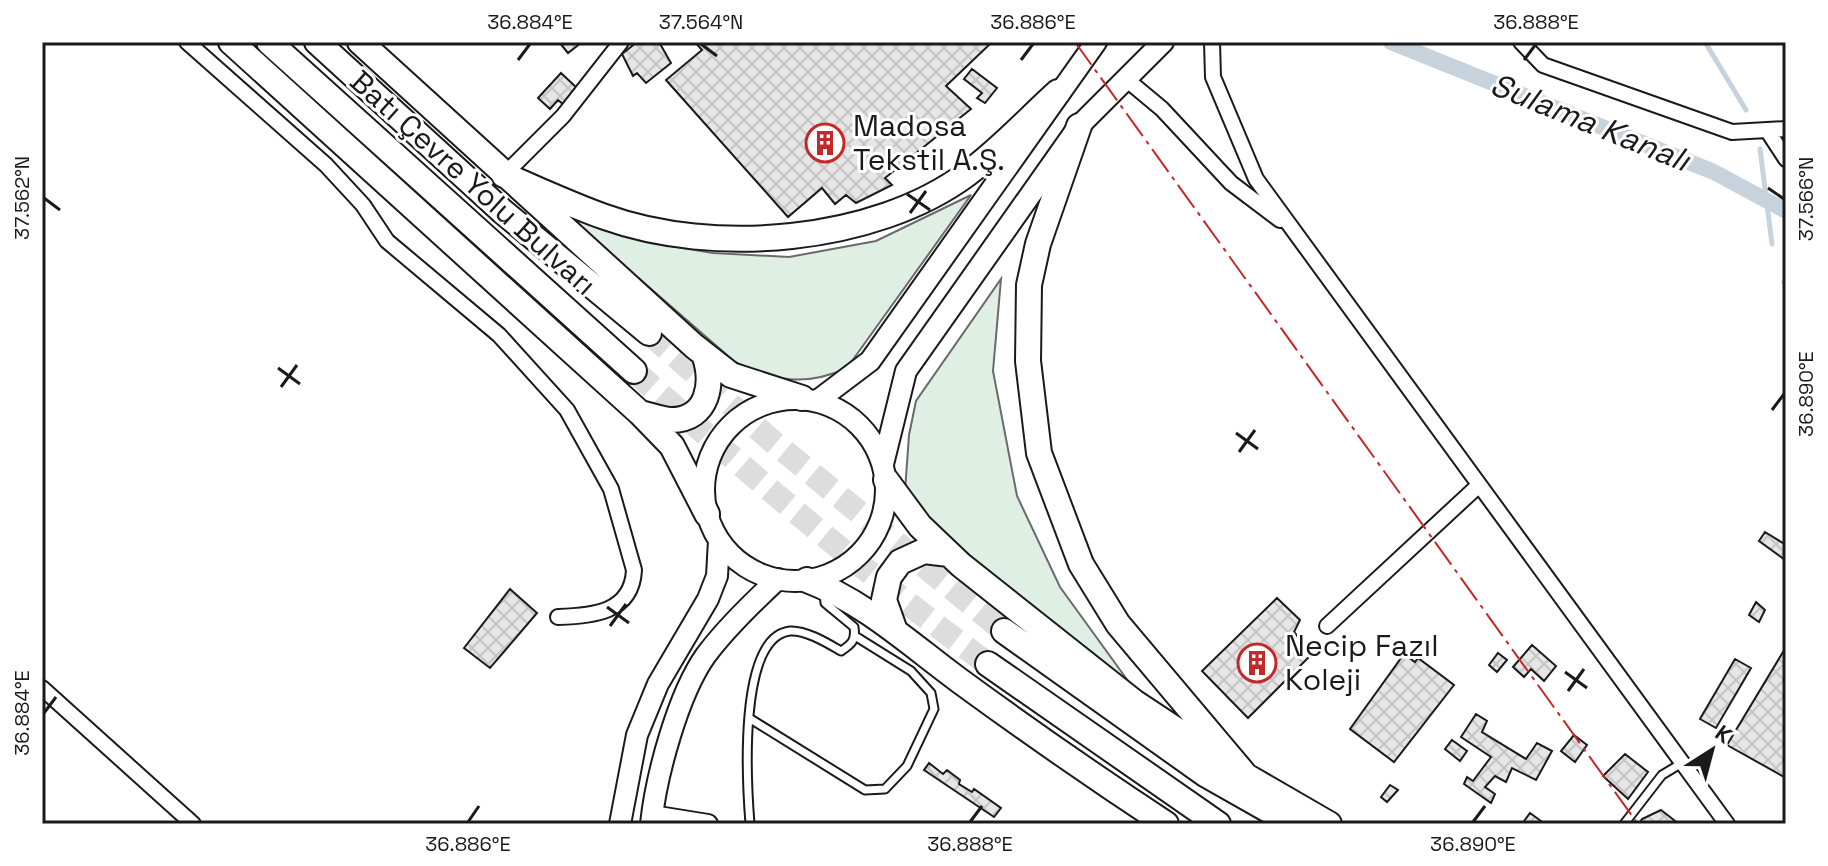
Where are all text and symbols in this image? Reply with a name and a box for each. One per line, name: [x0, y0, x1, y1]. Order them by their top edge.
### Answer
text: 36.884°E: [487, 9, 573, 35]
text: 37.564°N: [659, 9, 743, 35]
text: 36.886°E: [990, 9, 1076, 35]
text: 36.888°E: [1493, 9, 1579, 35]
street label: Batı Çevre Yolu Bulvarı: [342, 62, 605, 304]
water label: Sulama Kanalı: [1485, 64, 1697, 181]
place label: Madosa Tekstil A.Ş.: [853, 106, 1005, 179]
building icon: Madosa Tekstil A.Ş.: [804, 122, 846, 164]
text: 37.562°N: [9, 156, 35, 240]
text: 37.566°N: [1793, 157, 1819, 241]
text: 36.890°E: [1793, 351, 1819, 437]
place label: Necip Fazıl Koleji: [1285, 626, 1439, 699]
building icon: Necip Fazıl Koleji: [1236, 642, 1278, 684]
text: 36.884°E: [9, 670, 35, 756]
north arrow: [1672, 710, 1752, 790]
text: K: [1710, 718, 1738, 749]
text: 36.886°E: [425, 831, 511, 857]
text: 36.888°E: [927, 831, 1013, 857]
text: 36.890°E: [1430, 831, 1516, 857]

